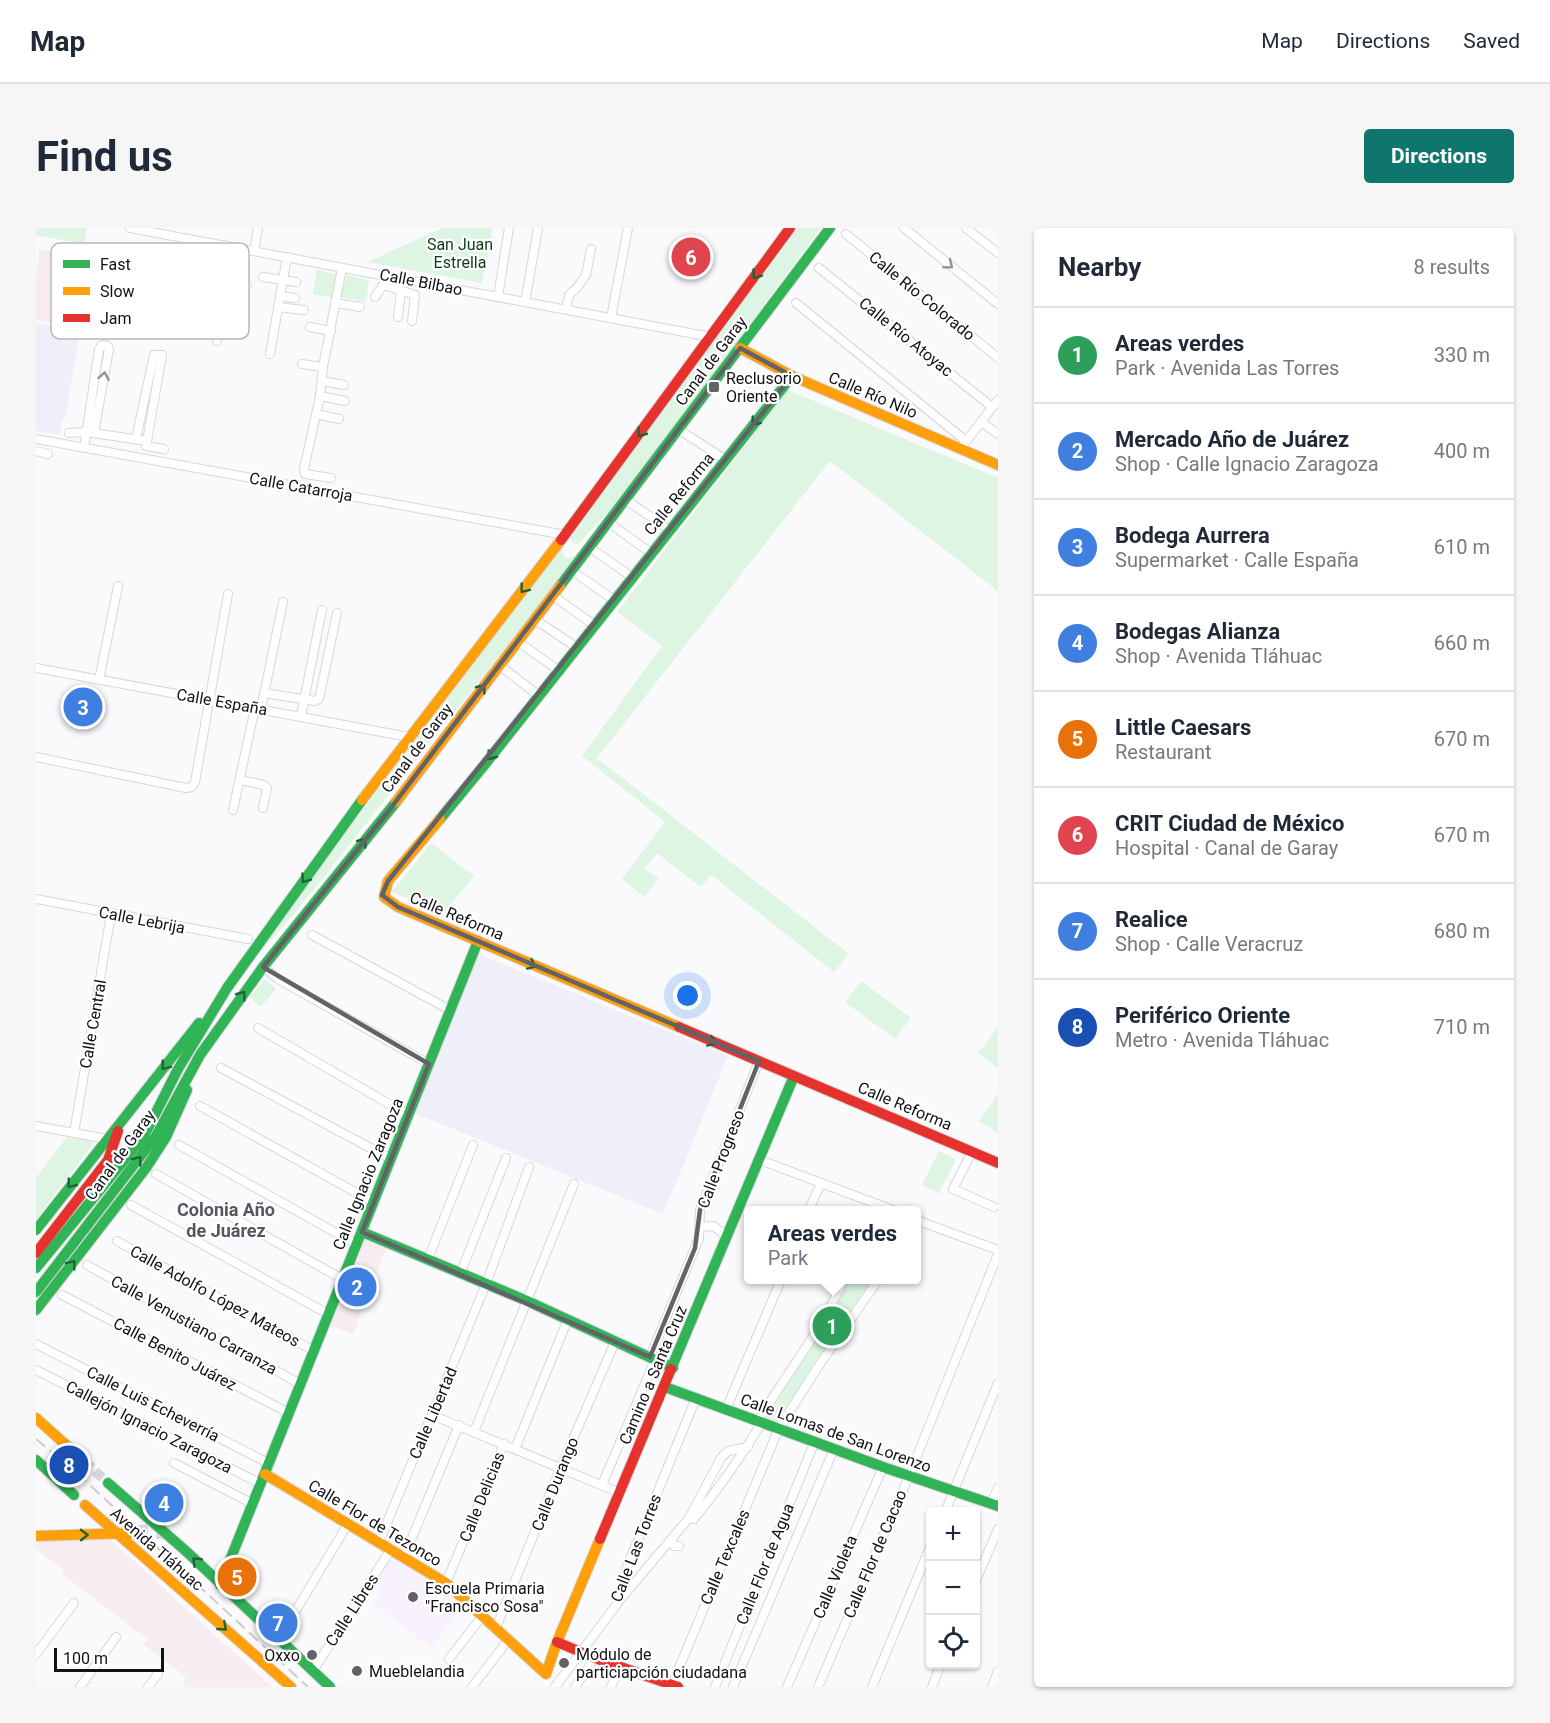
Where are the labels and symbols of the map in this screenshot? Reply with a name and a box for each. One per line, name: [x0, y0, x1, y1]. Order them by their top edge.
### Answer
pin: 6: [672, 234, 710, 279]
park label: San Juan Estrella: [427, 235, 493, 272]
legend: [51, 243, 249, 339]
street label: Calle Río Colorado: [865, 247, 979, 345]
text: Fast: [100, 255, 131, 274]
one-way arrow: [943, 257, 954, 268]
street label: Calle Bilbao: [378, 265, 464, 299]
one-way arrow: [752, 269, 763, 280]
text: Slow: [100, 282, 135, 301]
street label: Calle Río Atoyac: [855, 293, 957, 381]
text: Jam: [100, 309, 132, 328]
street label: Canal de Garay: [671, 312, 751, 409]
street label: Calle Río Nilo: [826, 368, 920, 422]
place label: Reclusorio Oriente: [726, 369, 801, 406]
one-way arrow: [97, 371, 110, 381]
marker: Reclusorio Oriente: [707, 380, 721, 394]
one-way arrow: [752, 416, 763, 427]
one-way arrow: [637, 426, 648, 437]
street label: Calle Reforma: [640, 449, 718, 539]
street label: Calle Catarroja: [248, 469, 354, 505]
one-way arrow: [520, 582, 531, 593]
one-way arrow: [474, 683, 485, 694]
pin: 3: [64, 684, 102, 730]
street label: Calle España: [175, 685, 269, 719]
street label: Canal de Garay: [377, 699, 457, 796]
one-way arrow: [488, 750, 499, 761]
one-way arrow: [355, 838, 366, 849]
one-way arrow: [302, 872, 313, 883]
street label: Calle Reforma: [407, 888, 507, 944]
street label: Calle Lebrija: [97, 902, 187, 938]
one-way arrow: [526, 958, 537, 970]
street label: Calle Central: [76, 978, 110, 1070]
your location: [673, 981, 702, 1010]
one-way arrow: [235, 991, 246, 1002]
one-way arrow: [705, 1035, 716, 1047]
one-way arrow: [161, 1060, 172, 1071]
street label: Calle Reforma: [855, 1078, 955, 1134]
street label: Calle Ignacio Zaragoza: [329, 1095, 407, 1253]
street label: Canal de Garay: [81, 1106, 159, 1204]
street label: Calle Progreso: [694, 1107, 748, 1211]
one-way arrow: [131, 1156, 142, 1167]
one-way arrow: [68, 1177, 79, 1188]
district label: Colonia Año de Juárez: [177, 1199, 275, 1241]
street label: Calle Adolfo López Mateos: [127, 1241, 303, 1351]
one-way arrow: [64, 1259, 75, 1270]
pin: 2: [338, 1264, 376, 1310]
street label: Calle Venustiano Carranza: [108, 1271, 280, 1379]
street label: Camino a Santa Cruz: [615, 1303, 691, 1447]
pin: 1: [812, 1304, 852, 1348]
street label: Calle Benito Juárez: [110, 1314, 240, 1395]
street label: Calle Luis Echeverría: [83, 1362, 223, 1446]
street label: Calle Libertad: [405, 1364, 461, 1462]
street label: Callejón Ignacio Zaragoza: [63, 1377, 235, 1477]
street label: Calle Lomas de San Lorenzo: [738, 1390, 934, 1476]
street label: Calle Durango: [528, 1434, 582, 1534]
pin: 8: [50, 1442, 88, 1488]
street label: Calle Delicias: [455, 1449, 509, 1545]
street label: Calle Flor de Tezonco: [305, 1476, 445, 1570]
pin: 4: [144, 1480, 184, 1526]
street label: Calle Flor de Cacao: [839, 1487, 911, 1621]
street label: Calle Las Torres: [607, 1491, 665, 1605]
street label: Calle Flor de Agua: [732, 1501, 798, 1627]
street label: Avenida Tláhuac: [107, 1503, 207, 1595]
street label: Calle Texcales: [696, 1506, 754, 1608]
one-way arrow: [80, 1529, 89, 1541]
street label: Calle Violeta: [809, 1532, 861, 1622]
pin: 5: [218, 1554, 256, 1600]
one-way arrow: [192, 1557, 202, 1568]
street label: Calle Libres: [321, 1570, 383, 1650]
place label: Escuela Primaria "Francisco Sosa": [425, 1579, 545, 1616]
marker: Escuela Primaria "Francisco Sosa": [406, 1590, 420, 1604]
pin: 7: [258, 1600, 298, 1646]
one-way arrow: [216, 1620, 227, 1631]
scale bar: [54, 1645, 164, 1672]
place label: Módulo de particiapción ciudadana: [576, 1645, 747, 1682]
place label: Oxxo: [264, 1646, 300, 1665]
marker: Oxxo: [305, 1648, 319, 1662]
marker: Módulo de particiapción ciudadana: [557, 1656, 571, 1670]
place label: Mueblelandia: [369, 1662, 465, 1681]
marker: Mueblelandia: [350, 1664, 364, 1678]

